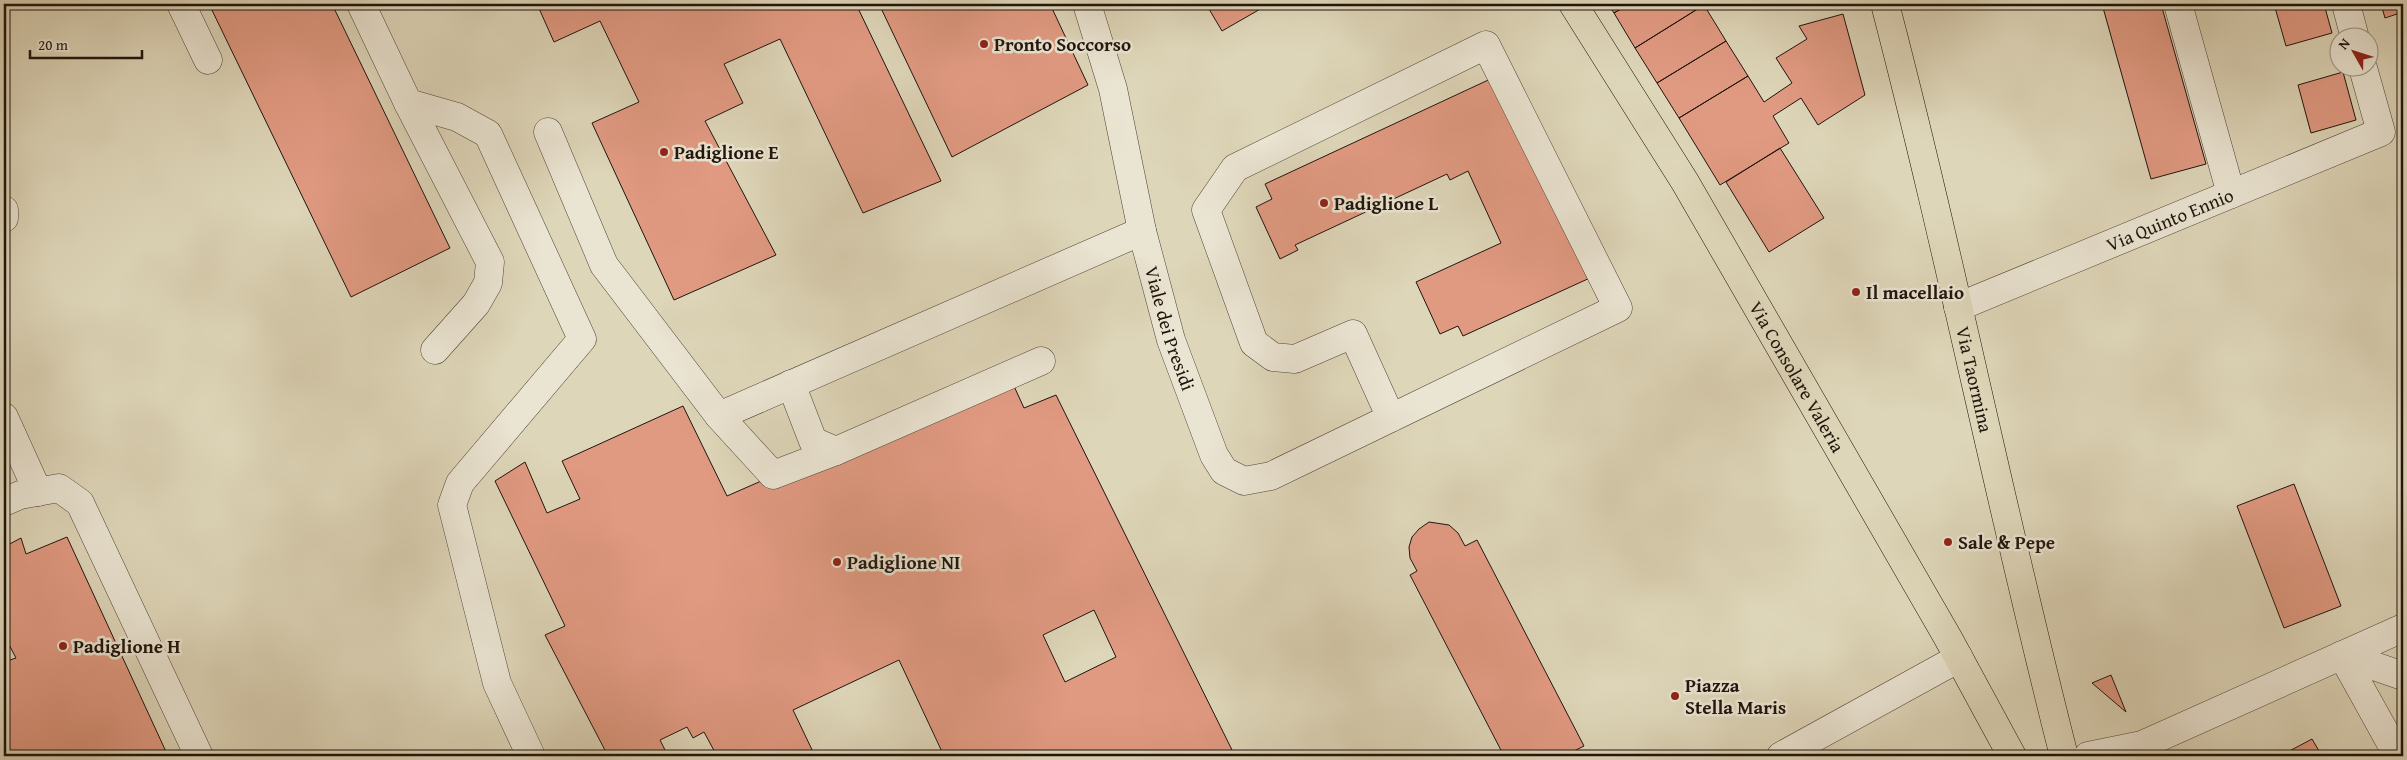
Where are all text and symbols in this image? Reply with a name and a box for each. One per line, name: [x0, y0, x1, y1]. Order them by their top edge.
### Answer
scale bar: [30, 28, 142, 60]
north arrow: [2330, 28, 2380, 78]
place label: Pronto Soccorso: [994, 30, 1131, 58]
text: N: [2333, 33, 2355, 54]
text: 20 m: [38, 34, 69, 55]
marker: Pronto Soccorso: [978, 38, 990, 50]
place label: Padiglione E: [674, 138, 778, 166]
marker: Padiglione E: [658, 146, 670, 158]
street label: Via Quinto Ennio: [2102, 181, 2238, 258]
place label: Padiglione L: [1334, 189, 1438, 217]
marker: Padiglione L: [1318, 197, 1330, 209]
street label: Viale dei Presidi: [1138, 263, 1203, 394]
place label: Il macellaio: [1866, 278, 1964, 306]
marker: Il macellaio: [1850, 286, 1862, 298]
street label: Via Consolare Valeria: [1743, 296, 1852, 458]
street label: Via Taormina: [1949, 324, 2000, 435]
place label: Sale & Pepe: [1958, 528, 2055, 556]
marker: Sale & Pepe: [1942, 536, 1954, 548]
place label: Padiglione NI: [847, 548, 960, 576]
marker: Padiglione NI: [831, 556, 843, 568]
place label: Padiglione H: [73, 632, 180, 660]
marker: Padiglione H: [57, 640, 69, 652]
place label: Piazza Stella Maris: [1685, 671, 1786, 721]
marker: Piazza Stella Maris: [1669, 690, 1681, 702]

